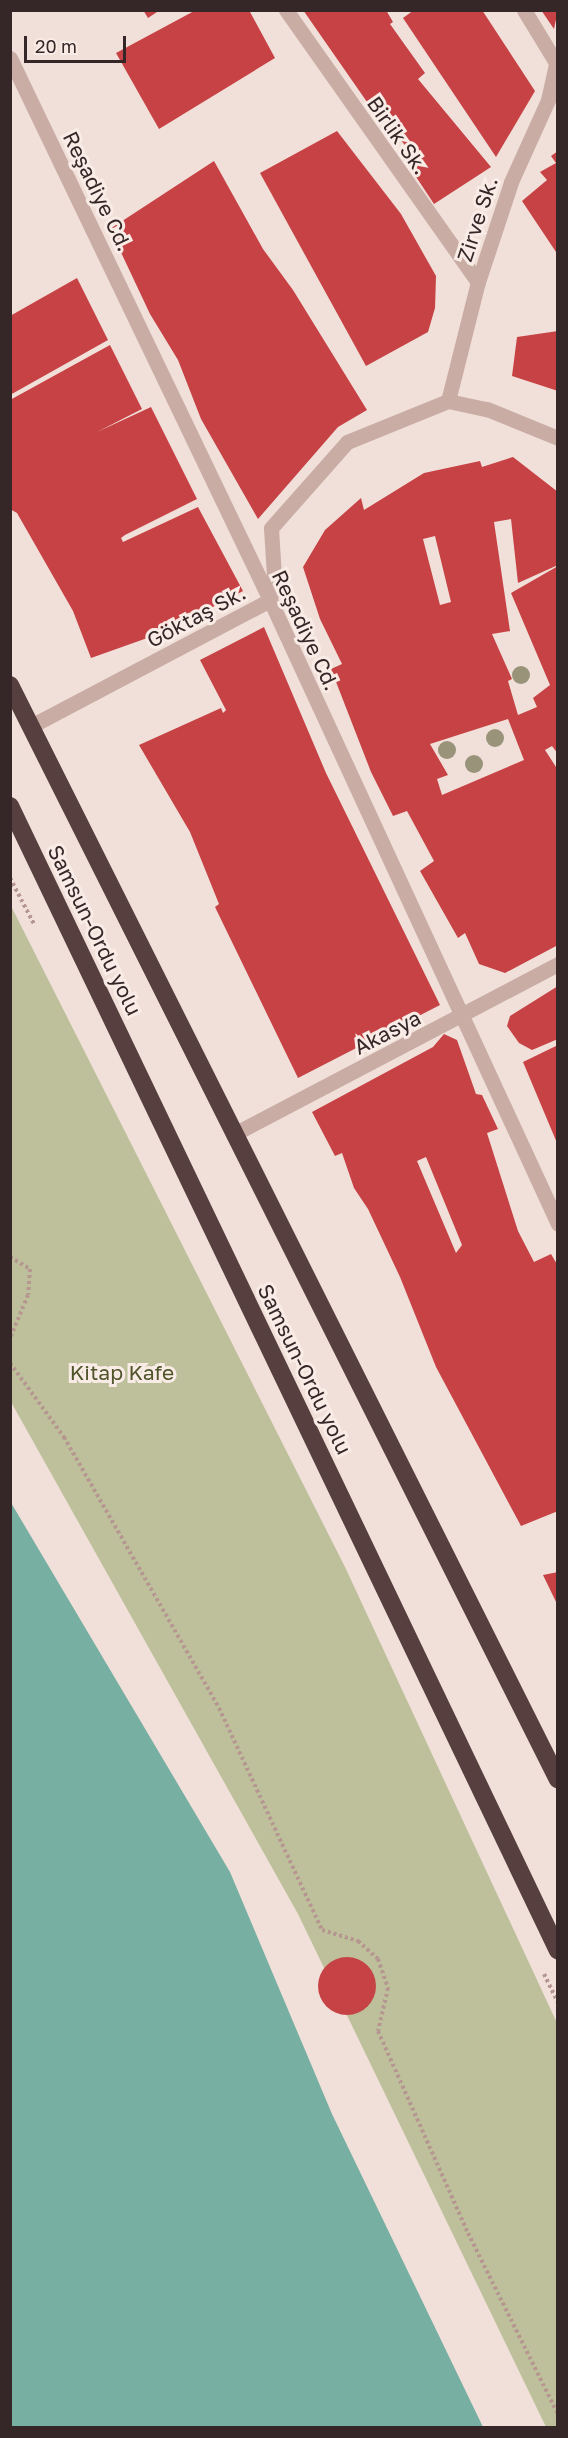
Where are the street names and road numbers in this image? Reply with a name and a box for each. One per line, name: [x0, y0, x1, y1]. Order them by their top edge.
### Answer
street label: Birlik Sk.: [362, 91, 434, 179]
street label: Reşadiye Cd.: [58, 127, 138, 255]
street label: Zirve Sk.: [451, 173, 503, 265]
street label: Reşadiye Cd.: [267, 566, 345, 694]
street label: Göktaş Sk.: [142, 579, 250, 653]
street label: Samsun-Ordu yolu: [43, 841, 147, 1019]
street label: Akasya: [349, 1004, 425, 1060]
street label: Samsun-Ordu yolu: [253, 1280, 357, 1458]

